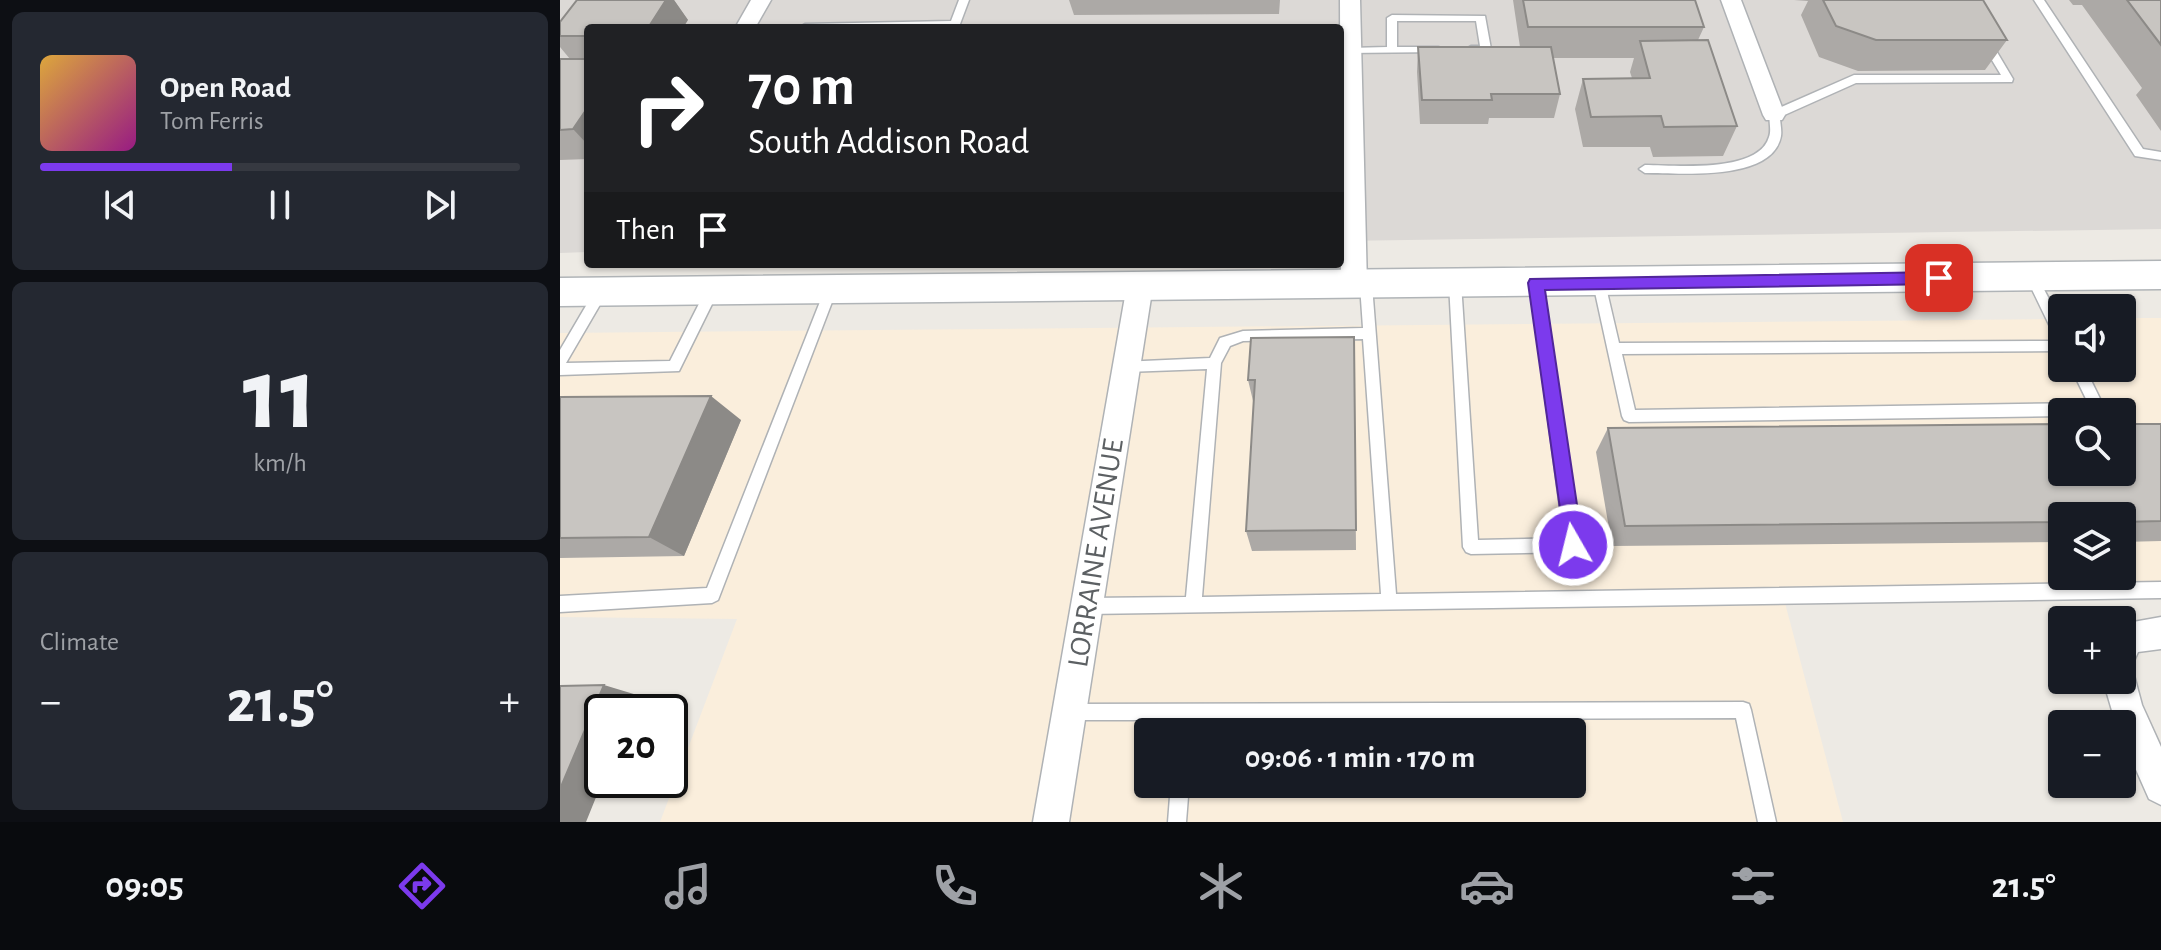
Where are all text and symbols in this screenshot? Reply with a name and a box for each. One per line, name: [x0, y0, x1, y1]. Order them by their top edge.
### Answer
icon: right: [616, 56, 720, 160]
text: 70 m: [748, 59, 855, 115]
text: Open Road: [160, 73, 291, 103]
text: Tom Ferris: [160, 108, 264, 134]
text: South Addison Road: [748, 124, 1029, 160]
icon: previous: [98, 183, 142, 227]
icon: pause: [258, 183, 302, 227]
icon: next: [418, 183, 462, 227]
icon: arrive: [691, 208, 735, 252]
text: Then: [616, 215, 675, 245]
pin: [1905, 244, 1973, 312]
icon: arrive: [1917, 256, 1961, 300]
map controls: [2048, 294, 2136, 798]
button: sound: [2048, 294, 2136, 382]
text: 11: [243, 344, 317, 448]
button: search: [2048, 398, 2136, 486]
street label: LORRAINE AVENUE: [1063, 437, 1129, 670]
text: km/h: [253, 450, 307, 476]
button: layers: [2048, 502, 2136, 590]
position arrow: [1531, 503, 1615, 587]
button: +: [2048, 606, 2136, 694]
text: Climate: [40, 629, 119, 655]
text: 21.5°: [226, 673, 334, 733]
text: −: [40, 680, 61, 724]
text: +: [499, 680, 520, 724]
speed limit sign: 20: [584, 694, 688, 798]
button: −: [2048, 710, 2136, 798]
text: 09:06 · 1 min · 170 m: [1245, 743, 1475, 773]
icon: directions: [394, 858, 450, 914]
icon: music: [660, 858, 716, 914]
icon: phone: [927, 858, 983, 914]
icon: climate: [1193, 858, 1249, 914]
icon: car: [1459, 858, 1515, 914]
icon: filters: [1725, 858, 1781, 914]
text: 09:05: [105, 868, 184, 904]
text: 21.5°: [1992, 868, 2056, 904]

